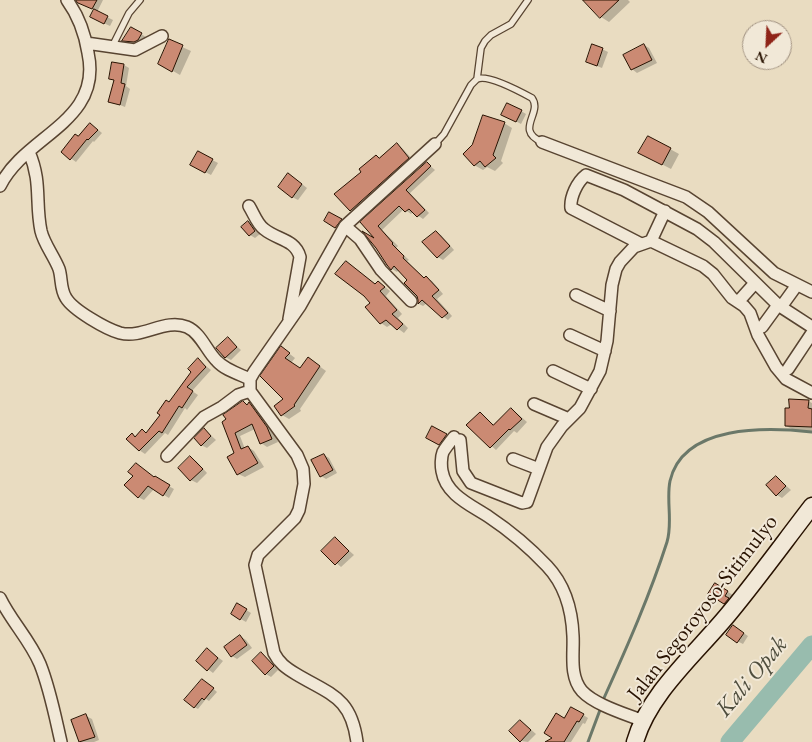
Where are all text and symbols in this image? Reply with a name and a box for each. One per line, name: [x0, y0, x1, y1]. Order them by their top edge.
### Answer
north arrow: [742, 20, 792, 70]
text: N: [752, 47, 770, 68]
street label: Jalan Segoroyoso-Sitimulyo: [622, 510, 784, 706]
water label: Kali Opak: [710, 631, 794, 723]

